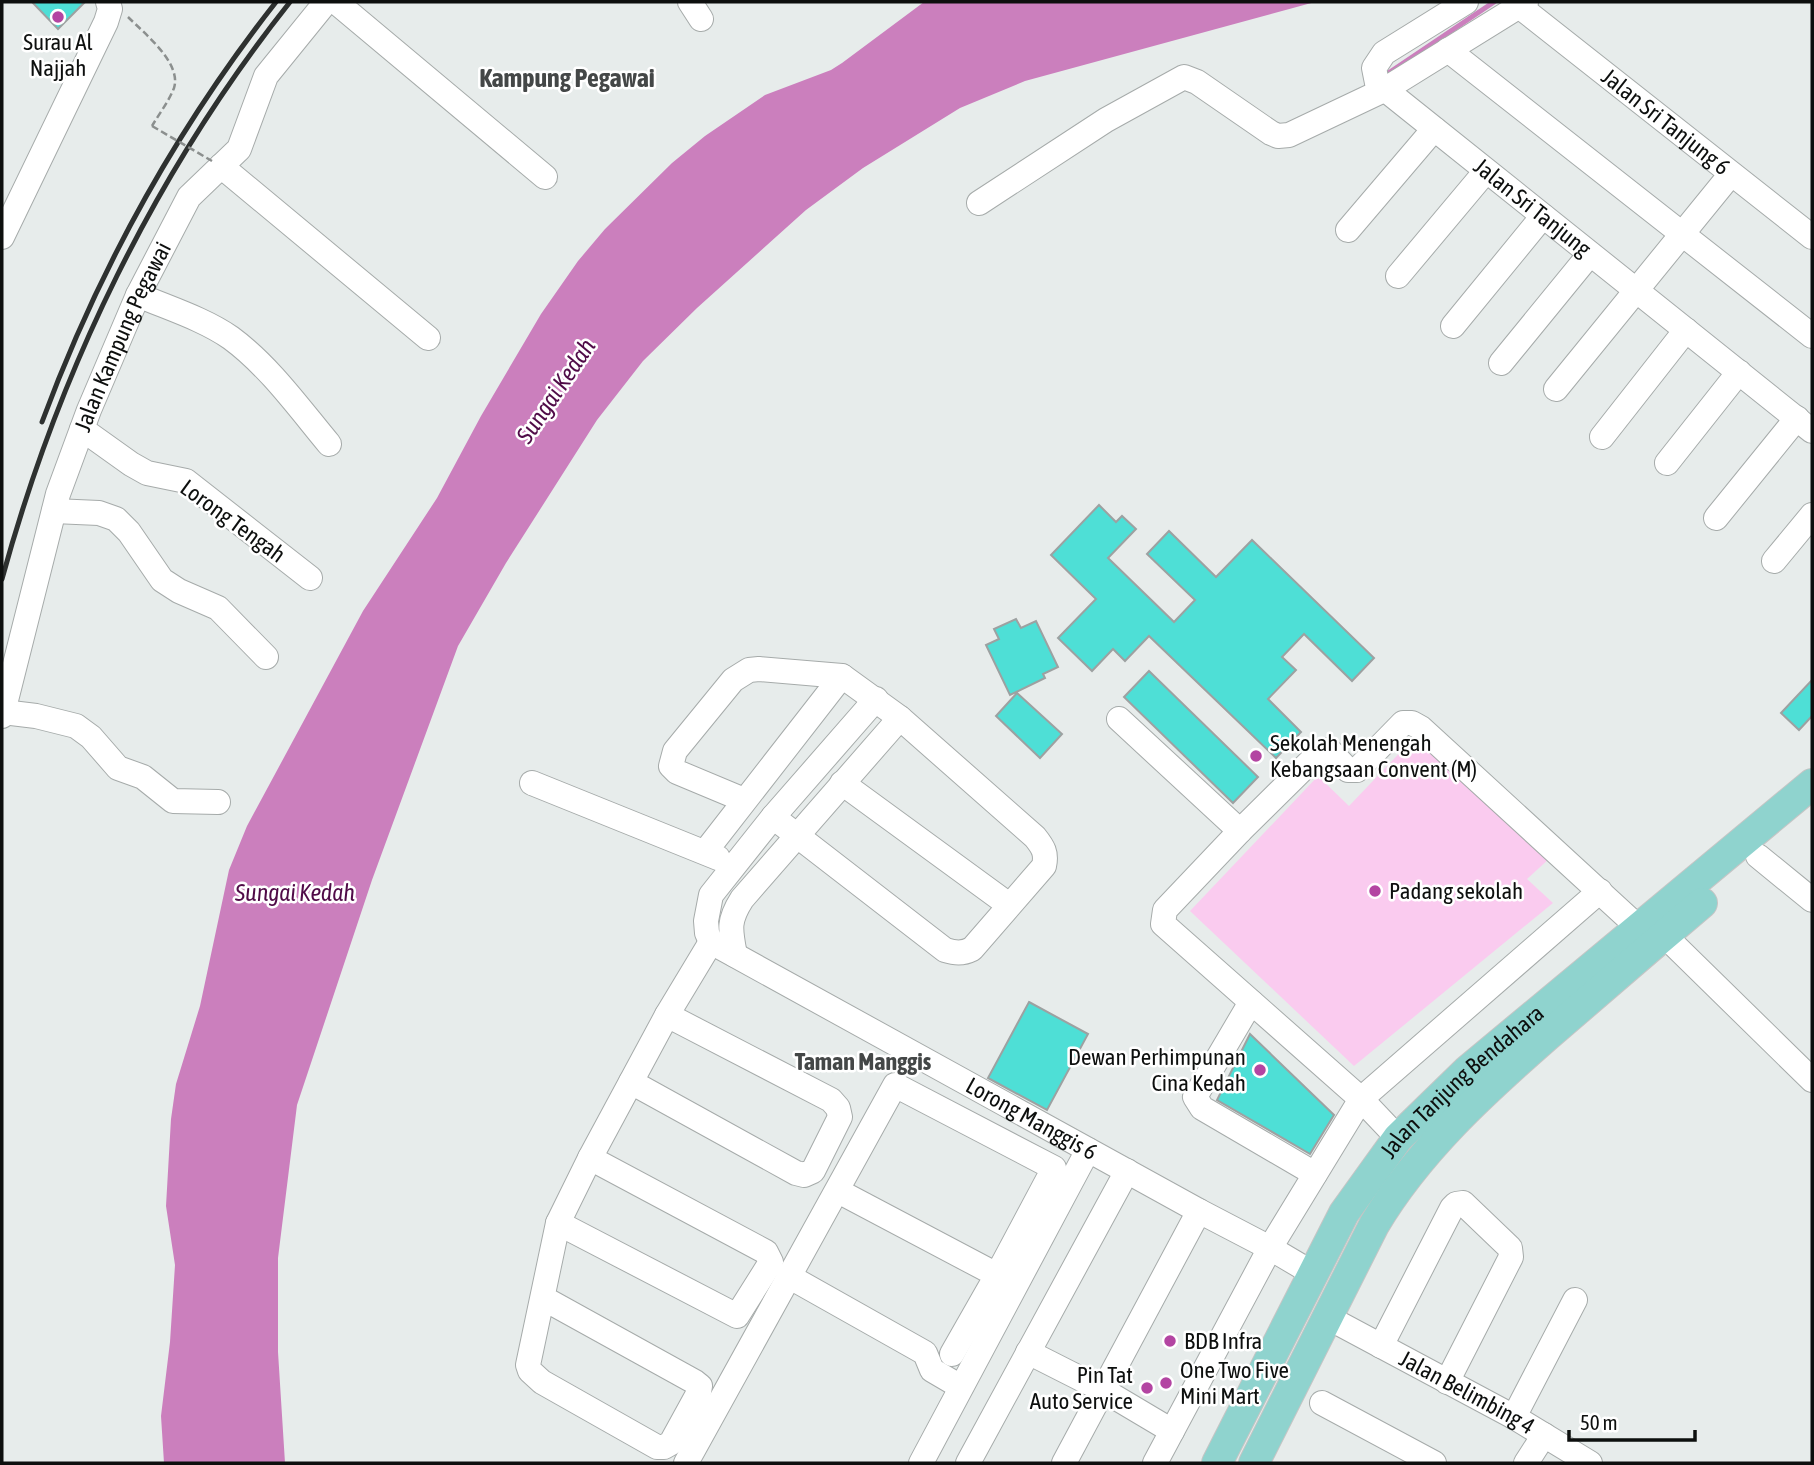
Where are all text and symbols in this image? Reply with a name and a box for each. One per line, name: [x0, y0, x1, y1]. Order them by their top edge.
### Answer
marker: Surau Al Najjah: [50, 9, 66, 25]
place label: Surau Al Najjah: [23, 29, 93, 81]
district label: Kampung Pegawai: [479, 63, 655, 93]
street label: Jalan Sri Tanjung 6: [1597, 63, 1735, 180]
street label: Jalan Sri Tanjung: [1469, 153, 1596, 262]
street label: Jalan Kampung Pegawai: [69, 238, 176, 435]
water label: Sungai Kedah: [510, 333, 601, 449]
street label: Lorong Tengah: [176, 474, 290, 568]
place label: Sekolah Menengah Kebangsaan Convent (M): [1270, 730, 1477, 782]
marker: Sekolah Menengah Kebangsaan Convent (M): [1248, 748, 1264, 764]
place label: Padang sekolah: [1389, 878, 1523, 904]
water label: Sungai Kedah: [234, 879, 355, 906]
marker: Padang sekolah: [1367, 883, 1383, 899]
street label: Jalan Tanjung Bendahara: [1375, 1000, 1549, 1163]
place label: Dewan Perhimpunan Cina Kedah: [1068, 1044, 1246, 1096]
district label: Taman Manggis: [795, 1048, 932, 1075]
marker: Dewan Perhimpunan Cina Kedah: [1252, 1062, 1268, 1078]
street label: Lorong Manggis 6: [962, 1072, 1102, 1165]
place label: BDB Infra: [1184, 1328, 1262, 1354]
marker: BDB Infra: [1162, 1333, 1178, 1349]
street label: Jalan Belimbing 4: [1395, 1345, 1539, 1439]
place label: One Two Five Mini Mart: [1180, 1357, 1289, 1409]
place label: Pin Tat Auto Service: [1030, 1362, 1133, 1414]
marker: One Two Five Mini Mart: [1158, 1375, 1174, 1391]
marker: Pin Tat Auto Service: [1139, 1380, 1155, 1396]
scale bar: [1569, 1398, 1695, 1442]
text: 50 m: [1580, 1410, 1618, 1434]

